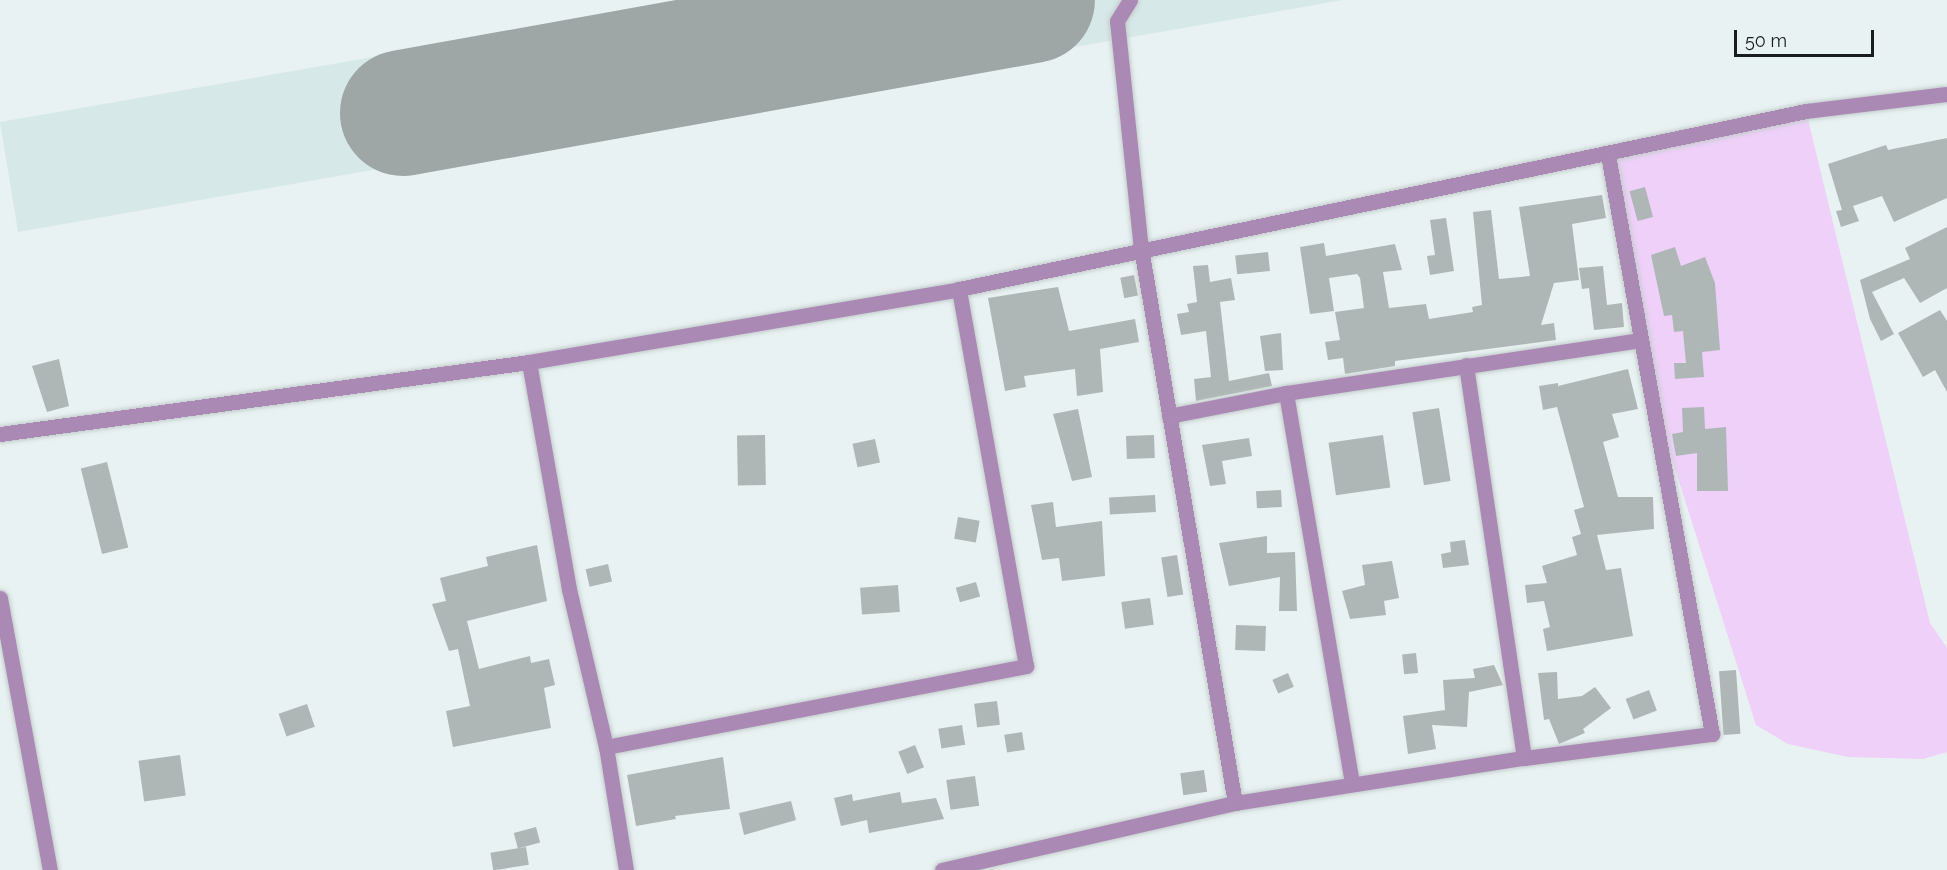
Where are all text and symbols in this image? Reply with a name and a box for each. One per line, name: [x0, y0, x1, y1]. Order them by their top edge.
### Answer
scale bar: [1737, 18, 1876, 56]
text: 50 m: [1745, 30, 1787, 51]

